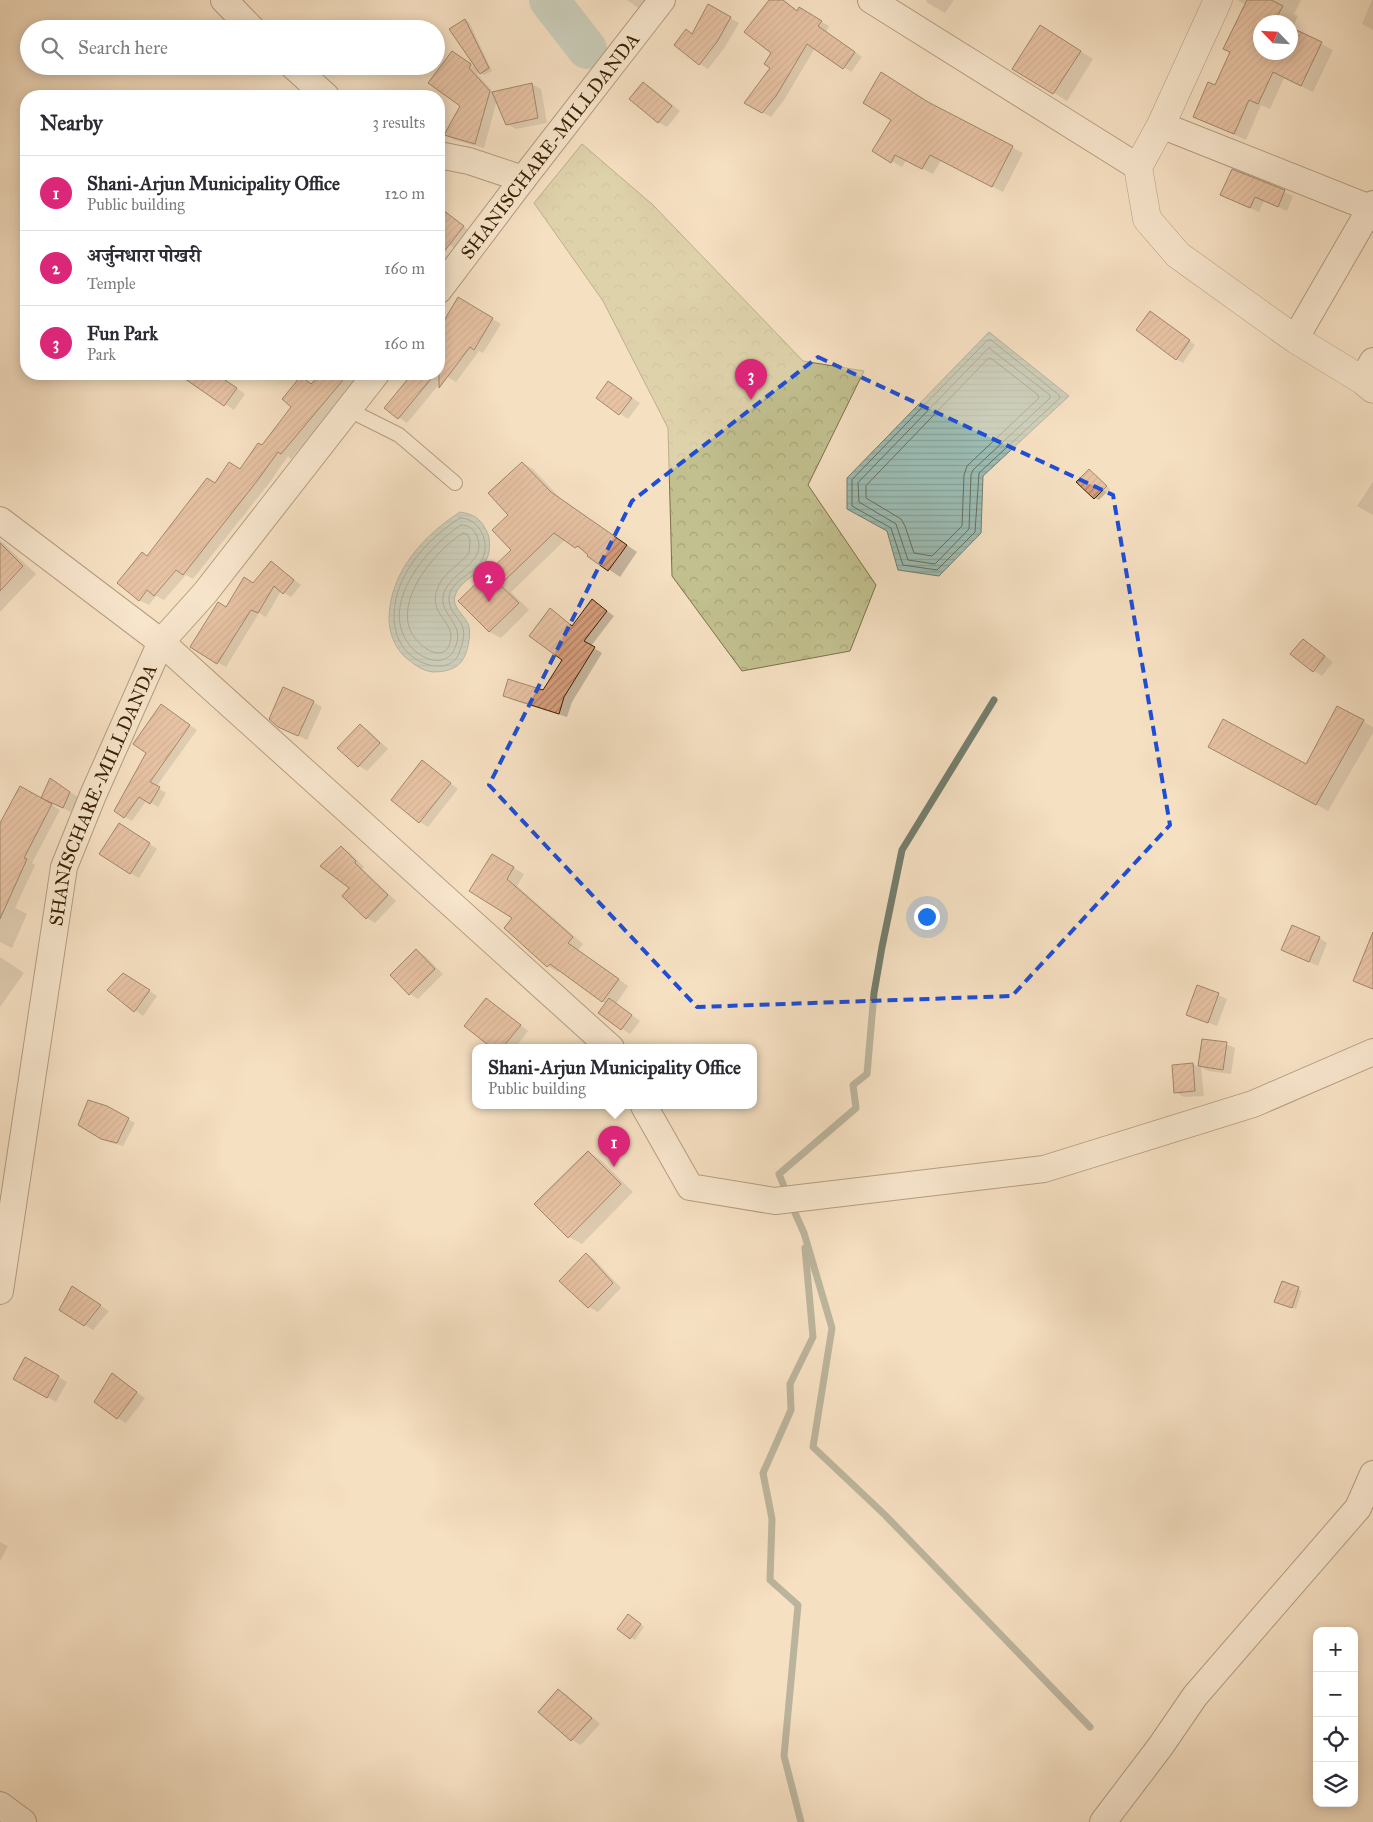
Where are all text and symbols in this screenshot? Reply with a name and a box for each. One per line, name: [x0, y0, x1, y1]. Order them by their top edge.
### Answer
north arrow: [1253, 15, 1298, 60]
search box: [20, 20, 445, 75]
street label: SHANISCHARE-MILLDANDA: [456, 28, 645, 263]
icon: search: [38, 34, 66, 62]
text: Search here: [78, 36, 168, 59]
text: Nearby: [40, 110, 103, 136]
text: 3 results: [372, 113, 425, 132]
text: Shani-Arjun Municipality Office: [87, 172, 340, 195]
text: 1: [53, 184, 59, 203]
text: 120 m: [385, 184, 425, 203]
text: Public building: [87, 195, 185, 214]
text: अर्जुनधारा पोखरी: [87, 244, 201, 267]
text: 2: [52, 259, 60, 278]
text: 160 m: [384, 259, 425, 278]
text: Temple: [87, 274, 136, 293]
text: Fun Park: [87, 322, 158, 345]
text: 3: [53, 334, 59, 353]
text: 160 m: [384, 334, 425, 353]
text: Park: [87, 345, 116, 364]
pin: 3: [735, 359, 767, 400]
pin: 2: [473, 561, 505, 602]
street label: SHANISCHARE-MILLDANDA: [44, 660, 162, 928]
your location: [914, 904, 940, 930]
popup: [472, 1044, 757, 1109]
text: Shani-Arjun Municipality Office: [488, 1056, 741, 1079]
text: Public building: [488, 1079, 586, 1098]
pin: 1: [598, 1126, 630, 1167]
map controls: [1313, 1627, 1358, 1807]
button: +: [1313, 1627, 1358, 1672]
button: −: [1313, 1672, 1358, 1717]
button: locate: [1313, 1717, 1358, 1762]
button: layers: [1313, 1762, 1358, 1807]

